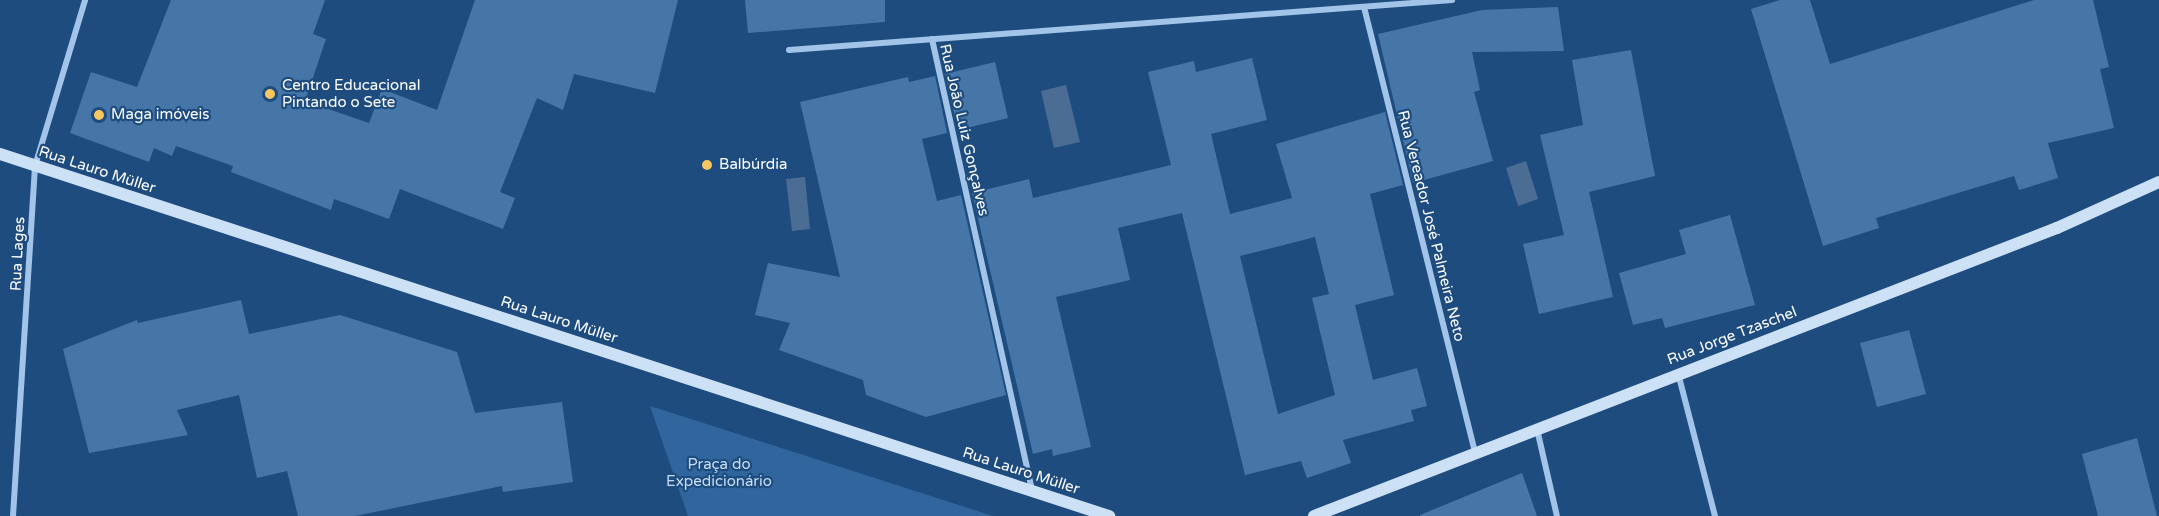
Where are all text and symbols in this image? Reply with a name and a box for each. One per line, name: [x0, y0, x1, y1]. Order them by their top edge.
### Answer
street label: Rua João Luiz Gonçalves: [935, 42, 993, 218]
place label: Centro Educacional Pintando o Sete: [282, 76, 420, 111]
marker: Centro Educacional Pintando o Sete: [263, 87, 277, 101]
place label: Maga imóveis: [111, 106, 210, 124]
marker: Maga imóveis: [92, 108, 106, 122]
street label: Rua Vereador José Palmeira Neto: [1394, 109, 1468, 343]
street label: Rua Lauro Müller: [36, 143, 158, 197]
place label: Balbúrdia: [719, 156, 787, 174]
marker: Balbúrdia: [700, 158, 714, 172]
street label: Rua Lages: [7, 216, 29, 292]
street label: Rua Lauro Müller: [498, 293, 620, 347]
street label: Rua Jorge Tzaschel: [1665, 303, 1799, 369]
street label: Rua Lauro Müller: [960, 444, 1082, 498]
park label: Praça do Expedicionário: [666, 455, 772, 490]

